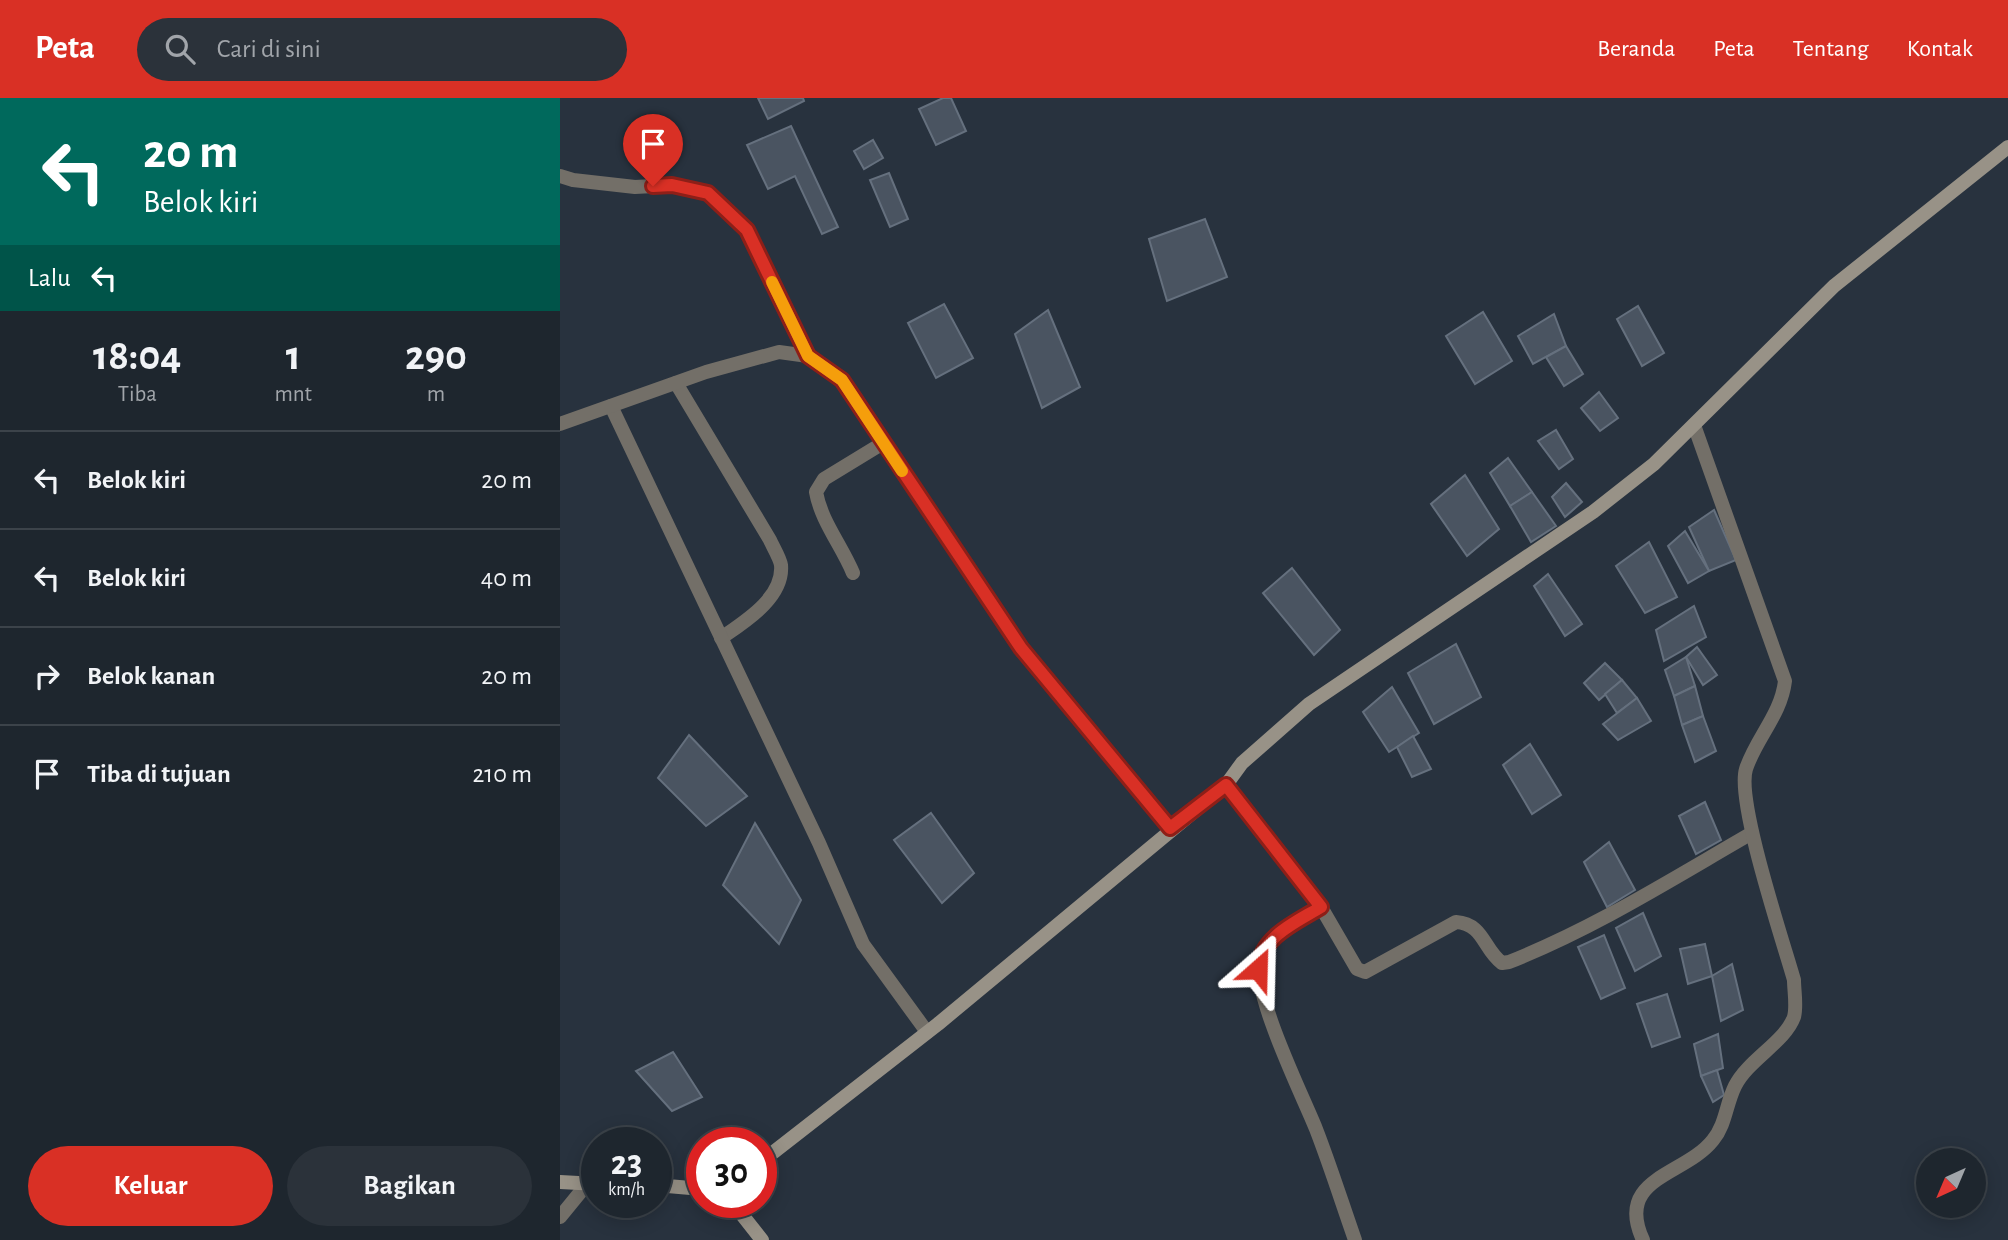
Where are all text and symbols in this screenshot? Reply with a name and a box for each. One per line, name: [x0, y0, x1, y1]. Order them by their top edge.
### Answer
search box: [137, 18, 627, 81]
icon: search: [161, 30, 199, 68]
text: Peta: [35, 32, 95, 65]
text: Cari di sini: [217, 36, 321, 62]
text: Beranda: [1597, 37, 1675, 61]
text: Peta: [1713, 37, 1755, 61]
text: Tentang: [1793, 37, 1869, 61]
text: Kontak: [1907, 37, 1973, 61]
pin: [623, 114, 683, 186]
icon: arrive: [634, 125, 672, 163]
icon: left: [28, 126, 119, 217]
text: 20 m: [143, 128, 239, 177]
text: Belok kiri: [143, 186, 259, 218]
icon: left: [85, 259, 123, 297]
text: Lalu: [28, 265, 71, 291]
text: 18:04: [93, 335, 182, 377]
text: 1: [286, 335, 301, 377]
text: 290: [405, 335, 467, 377]
text: Tiba: [118, 383, 157, 406]
text: mnt: [275, 383, 312, 406]
text: m: [427, 383, 445, 406]
icon: left: [28, 461, 66, 499]
text: Belok kiri: [87, 467, 186, 493]
text: 20 m: [481, 467, 532, 493]
icon: left: [28, 559, 66, 597]
text: Belok kiri: [87, 565, 186, 591]
text: 40 m: [481, 565, 532, 591]
icon: right: [28, 657, 66, 695]
text: Belok kanan: [87, 663, 215, 689]
text: 20 m: [481, 663, 532, 689]
icon: arrive: [28, 755, 66, 793]
text: Tiba di tujuan: [87, 761, 231, 787]
text: 210 m: [472, 761, 532, 787]
position arrow: [1221, 932, 1295, 1006]
speed limit sign: 30: [686, 1127, 777, 1218]
button: Keluar: [28, 1146, 273, 1226]
button: Bagikan: [287, 1146, 532, 1226]
text: 23: [611, 1146, 642, 1181]
north arrow: [1916, 1148, 1986, 1218]
map controls: [1916, 1148, 1986, 1218]
text: km/h: [608, 1181, 645, 1199]

